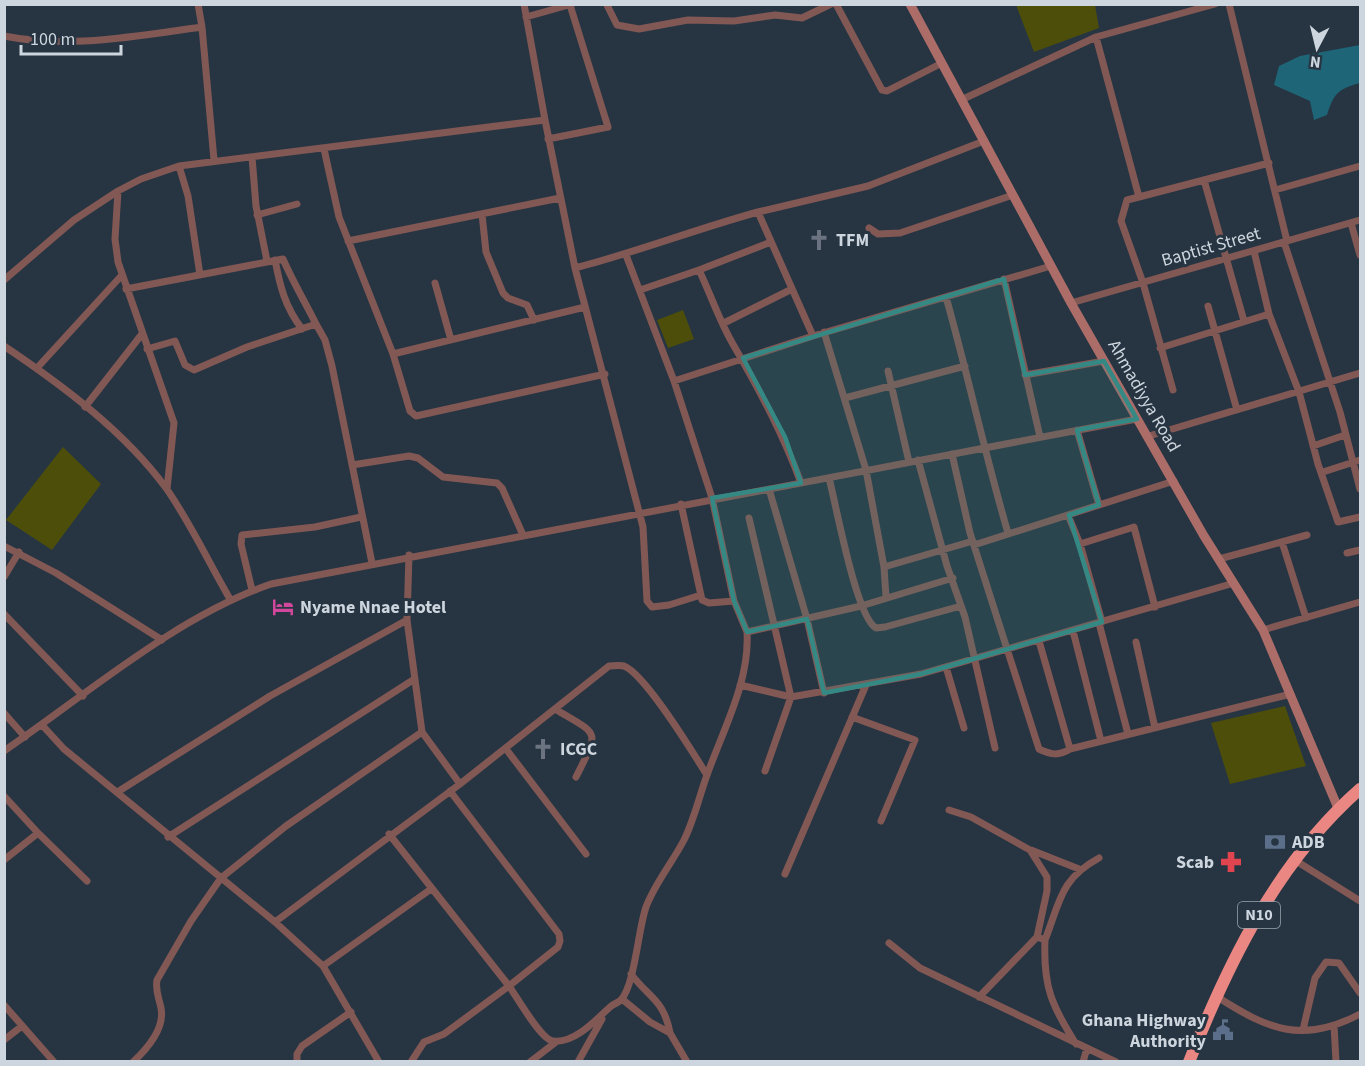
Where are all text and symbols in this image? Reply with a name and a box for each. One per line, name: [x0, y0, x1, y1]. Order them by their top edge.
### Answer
scale bar: [21, 18, 122, 56]
north arrow: [1287, 18, 1347, 78]
text: 100 m: [30, 27, 75, 52]
text: N: [1309, 50, 1322, 73]
street label: Baptist Street: [1159, 221, 1263, 273]
church icon: TFM: [807, 228, 831, 252]
place label: TFM: [836, 228, 869, 253]
street label: Ahmadiyya Road: [1102, 335, 1186, 457]
hotel icon: Nyame Nnae Hotel: [271, 595, 295, 619]
place label: Nyame Nnae Hotel: [300, 595, 446, 620]
church icon: ICGC: [531, 737, 555, 761]
place label: ICGC: [560, 737, 598, 762]
bank icon: ADB: [1263, 830, 1287, 854]
place label: ADB: [1291, 830, 1325, 855]
place label: Scab: [1176, 850, 1214, 875]
pharmacy icon: Scab: [1219, 850, 1243, 874]
road number: N10: [1238, 902, 1280, 928]
place label: Ghana Highway Authority: [1082, 1008, 1207, 1054]
public building icon: Ghana Highway Authority: [1211, 1018, 1235, 1042]

